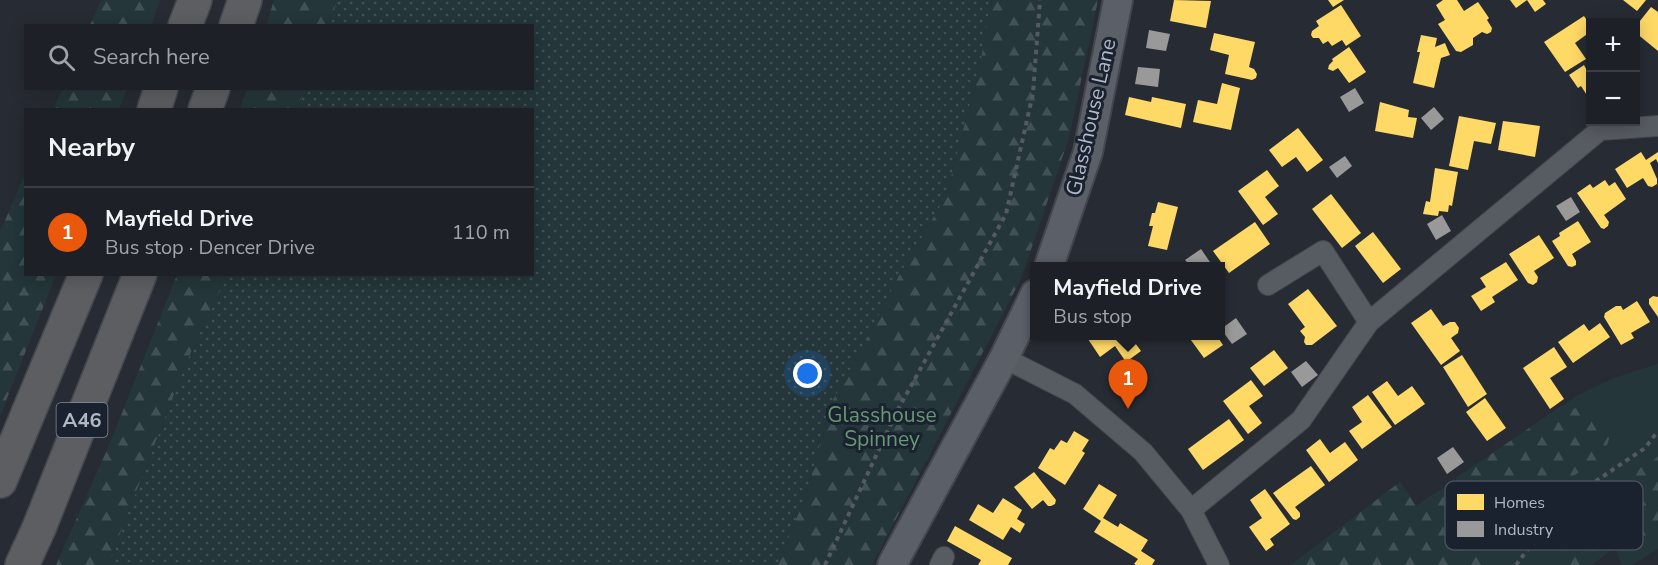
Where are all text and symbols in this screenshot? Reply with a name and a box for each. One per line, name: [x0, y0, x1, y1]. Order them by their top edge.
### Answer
map controls: [1586, 18, 1640, 126]
button: +: [1586, 18, 1640, 72]
search box: [24, 24, 534, 90]
street label: Glasshouse Lane: [1059, 36, 1123, 198]
icon: search: [45, 41, 78, 74]
text: Search here: [93, 42, 210, 72]
button: −: [1586, 72, 1640, 126]
text: Nearby: [48, 130, 135, 165]
text: Mayfield Drive: [105, 204, 253, 234]
text: 1: [62, 219, 74, 246]
text: 110 m: [452, 219, 510, 246]
text: Bus stop · Dencer Drive: [105, 234, 315, 261]
popup: [1030, 262, 1225, 340]
text: Mayfield Drive: [1053, 273, 1202, 303]
text: Bus stop: [1053, 303, 1132, 330]
your location: [793, 359, 822, 388]
pin: 1: [1108, 360, 1148, 409]
park label: Glasshouse Spinney: [827, 401, 937, 453]
road number: A46: [56, 403, 107, 437]
legend: [1445, 481, 1643, 550]
text: Homes: [1494, 492, 1545, 514]
text: Industry: [1494, 519, 1554, 541]

